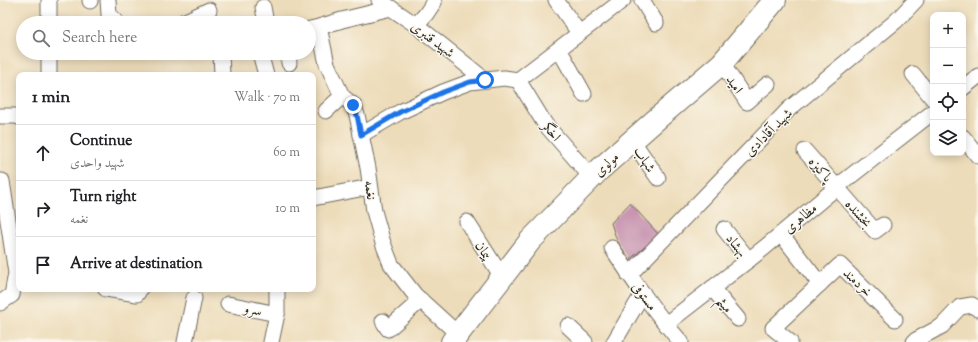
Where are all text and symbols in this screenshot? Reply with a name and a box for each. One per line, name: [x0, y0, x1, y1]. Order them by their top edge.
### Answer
map controls: [930, 12, 966, 156]
button: +: [930, 12, 966, 48]
search box: [16, 16, 316, 60]
street label: شهید قنبری: [406, 18, 458, 64]
icon: search: [30, 27, 52, 49]
text: Search here: [62, 28, 137, 49]
button: −: [930, 48, 966, 84]
route start: [476, 71, 494, 89]
street label: امید: [720, 72, 747, 98]
button: locate: [930, 84, 966, 120]
text: 1 min: [32, 86, 70, 110]
text: Walk · 70 m: [234, 89, 300, 107]
route end: [344, 96, 362, 114]
street label: شهید آقادادی: [741, 105, 798, 162]
street label: اخگر: [535, 116, 565, 147]
button: layers: [930, 120, 966, 156]
text: Continue: [70, 131, 132, 152]
icon: ahead: [32, 142, 54, 164]
street label: شهاب: [627, 143, 659, 177]
text: 60 m: [273, 144, 300, 162]
street label: مولوی: [590, 149, 625, 182]
street label: پاکیزه: [803, 153, 837, 188]
text: شهید واحدی: [70, 155, 124, 173]
street label: نغمه: [358, 179, 380, 202]
text: Turn right: [70, 187, 136, 208]
street label: بخشنده: [839, 196, 876, 233]
icon: right: [32, 198, 54, 220]
text: 10 m: [275, 200, 300, 218]
street label: مظاهری: [780, 200, 822, 239]
text: نغمه: [70, 211, 88, 229]
street label: بهشاد: [720, 230, 751, 262]
street label: پیمان: [469, 238, 496, 265]
icon: arrive: [32, 254, 54, 276]
text: Arrive at destination: [70, 254, 203, 275]
street label: خردمند: [837, 264, 876, 302]
street label: مستوفی: [626, 279, 661, 316]
street label: میثم: [709, 292, 736, 319]
street label: سرو: [240, 299, 264, 323]

